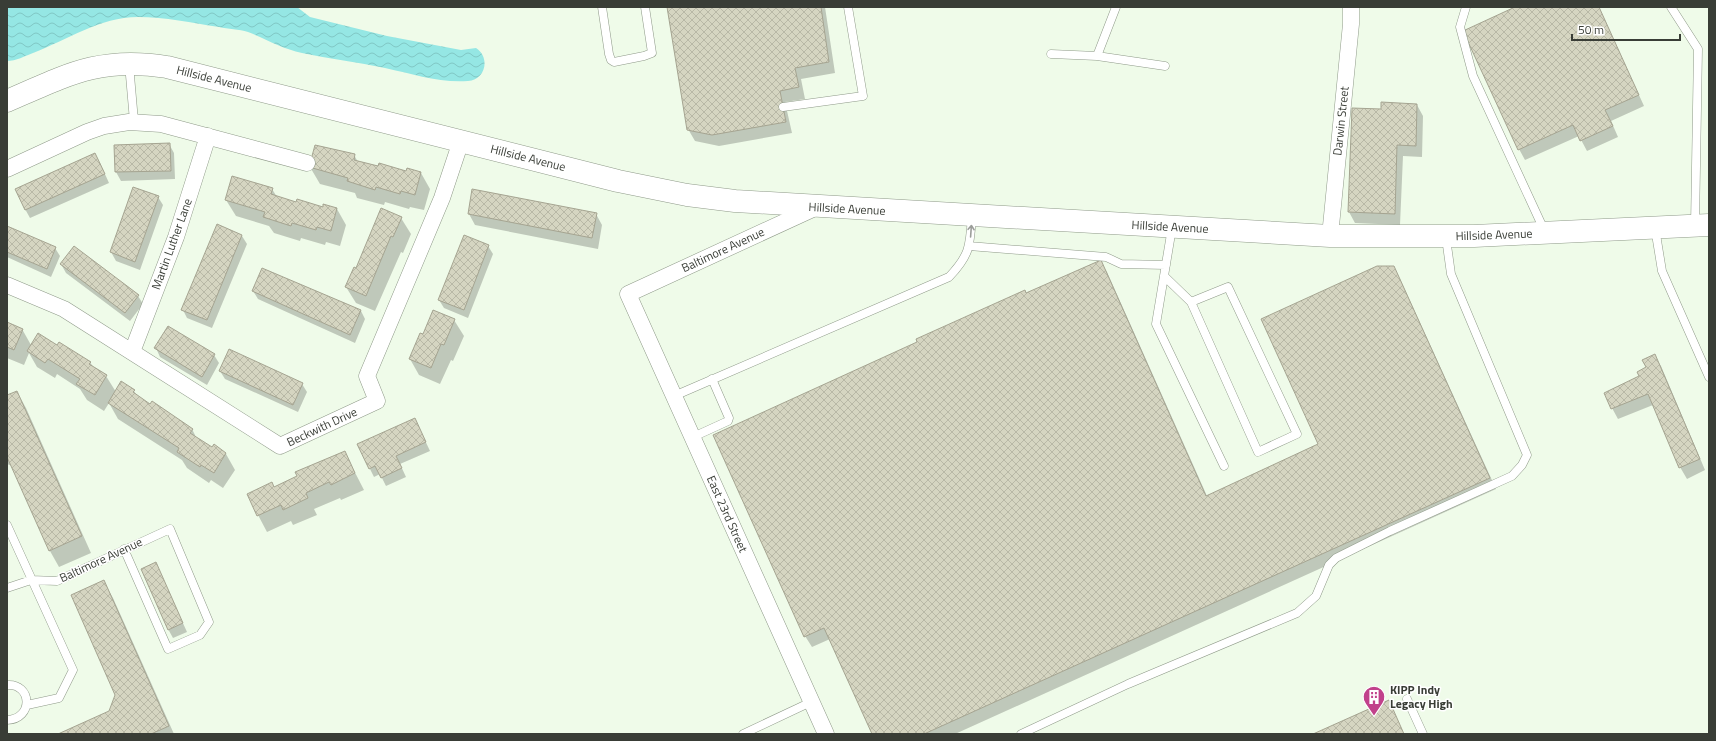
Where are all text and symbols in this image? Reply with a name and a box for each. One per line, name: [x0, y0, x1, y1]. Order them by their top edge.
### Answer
scale bar: [1572, 16, 1680, 42]
text: 50 m: [1578, 20, 1604, 39]
street label: Hillside Avenue: [174, 60, 254, 97]
street label: Darwin Street: [1327, 85, 1354, 157]
street label: Hillside Avenue: [488, 139, 568, 176]
street label: Martin Luther Lane: [146, 195, 197, 292]
street label: Hillside Avenue: [808, 197, 886, 220]
street label: Hillside Avenue: [1131, 215, 1209, 238]
street label: Baltimore Avenue: [678, 222, 767, 277]
street label: Hillside Avenue: [1455, 224, 1533, 245]
one-way arrow: [968, 225, 975, 238]
street label: Beckwith Drive: [283, 402, 360, 451]
street label: East 23rd Street: [702, 472, 753, 556]
street label: Baltimore Avenue: [56, 532, 145, 587]
place label: KIPP Indy Legacy High: [1390, 680, 1453, 713]
building icon: KIPP Indy Legacy High: [1361, 684, 1387, 717]

